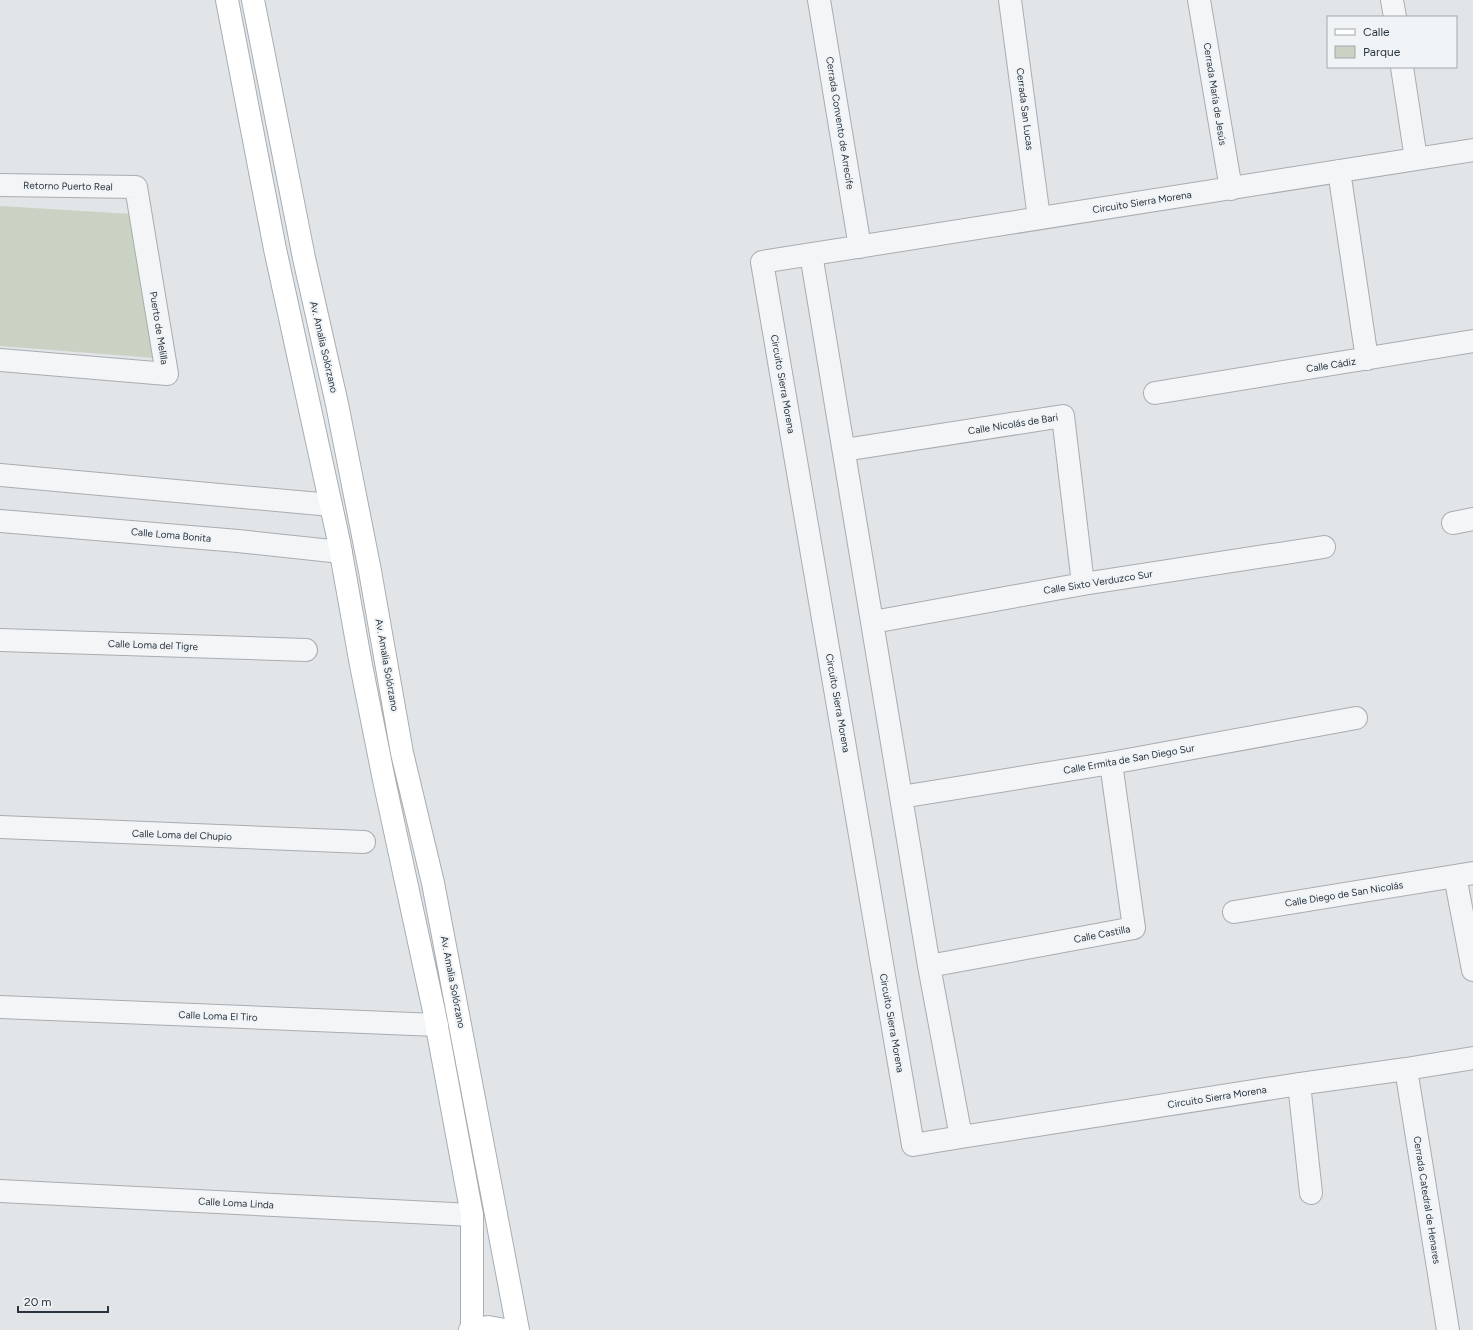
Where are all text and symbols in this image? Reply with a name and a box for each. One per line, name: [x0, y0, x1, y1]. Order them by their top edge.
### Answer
legend: [1327, 16, 1457, 68]
text: Calle: [1363, 25, 1390, 39]
street label: Cerrada María de Jesús: [1200, 42, 1230, 147]
text: Parque: [1363, 45, 1401, 59]
street label: Cerrada Convento de Arrecife: [823, 56, 857, 191]
street label: Cerrada San Lucas: [1013, 67, 1037, 151]
street label: Retorno Puerto Real: [23, 179, 113, 193]
street label: Circuito Sierra Morena: [1091, 188, 1193, 216]
street label: Puerto de Melilla: [147, 290, 171, 366]
street label: Av. Amalia Solórzano: [307, 300, 341, 394]
street label: Circuito Sierra Morena: [768, 333, 798, 435]
street label: Calle Cádiz: [1305, 355, 1357, 375]
street label: Calle Nicolás de Bari: [967, 410, 1059, 438]
street label: Calle Loma Bonita: [130, 525, 212, 545]
street label: Calle Sixto Verduzco Sur: [1042, 567, 1154, 597]
street label: Av. Amalia Solórzano: [372, 618, 402, 712]
street label: Calle Loma del Tigre: [108, 637, 199, 653]
street label: Circuito Sierra Morena: [823, 652, 853, 754]
street label: Calle Ermita de San Diego Sur: [1062, 741, 1196, 777]
street label: Calle Loma del Chupio: [132, 827, 232, 843]
street label: Calle Diego de San Nicolás: [1284, 878, 1404, 910]
street label: Calle Castilla: [1073, 922, 1131, 946]
street label: Av. Amalia Solórzano: [438, 935, 468, 1029]
street label: Circuito Sierra Morena: [877, 972, 907, 1074]
street label: Calle Loma El Tiro: [178, 1008, 258, 1024]
street label: Circuito Sierra Morena: [1166, 1083, 1268, 1111]
street label: Cerrada Catedral de Henares: [1410, 1135, 1444, 1265]
street label: Calle Loma Linda: [198, 1195, 274, 1211]
scale bar: [18, 1288, 108, 1314]
text: 20 m: [24, 1295, 52, 1309]

